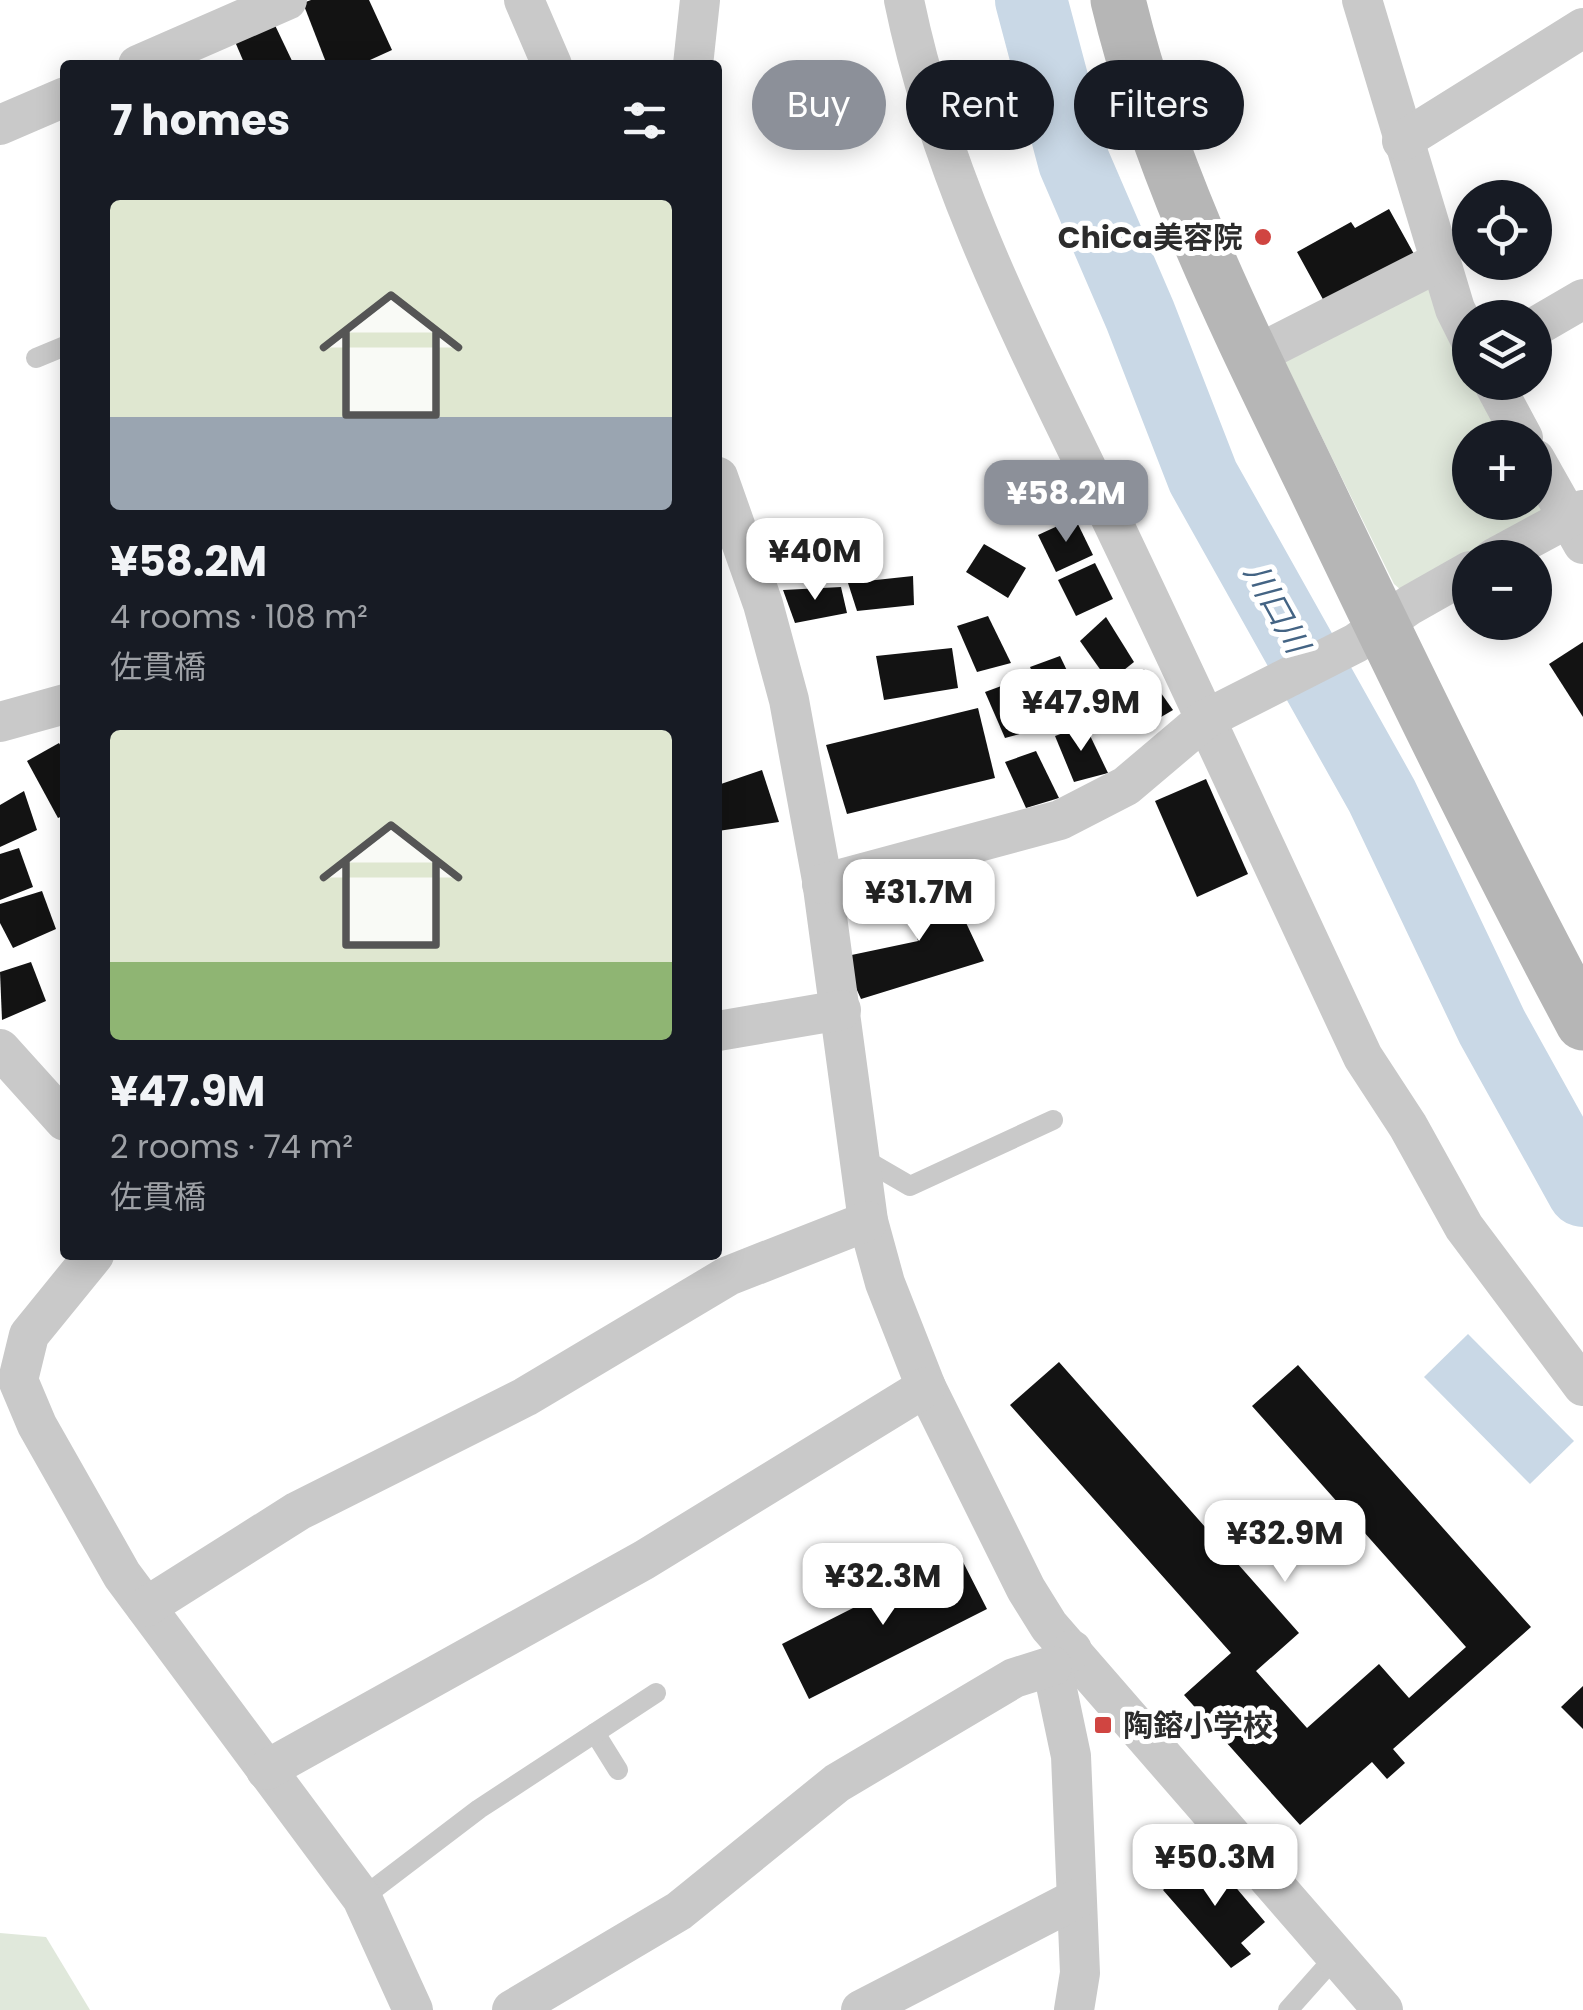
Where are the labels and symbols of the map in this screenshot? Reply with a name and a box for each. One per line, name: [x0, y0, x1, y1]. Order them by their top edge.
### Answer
place label: ChiCa美容院: [1058, 216, 1243, 259]
marker: ChiCa美容院: [1252, 226, 1274, 248]
pin: ¥58.2M: [985, 460, 1147, 545]
pin: ¥40M: [756, 518, 874, 603]
water label: 川口川: [1234, 555, 1321, 664]
pin: ¥47.9M: [1000, 669, 1162, 754]
pin: ¥31.7M: [838, 859, 1000, 944]
pin: ¥32.9M: [1204, 1500, 1366, 1585]
pin: ¥32.3M: [802, 1543, 964, 1628]
place label: 陶鎔小学校: [1123, 1704, 1273, 1747]
marker: 陶鎔小学校: [1092, 1714, 1114, 1736]
pin: ¥50.3M: [1134, 1824, 1296, 1909]

